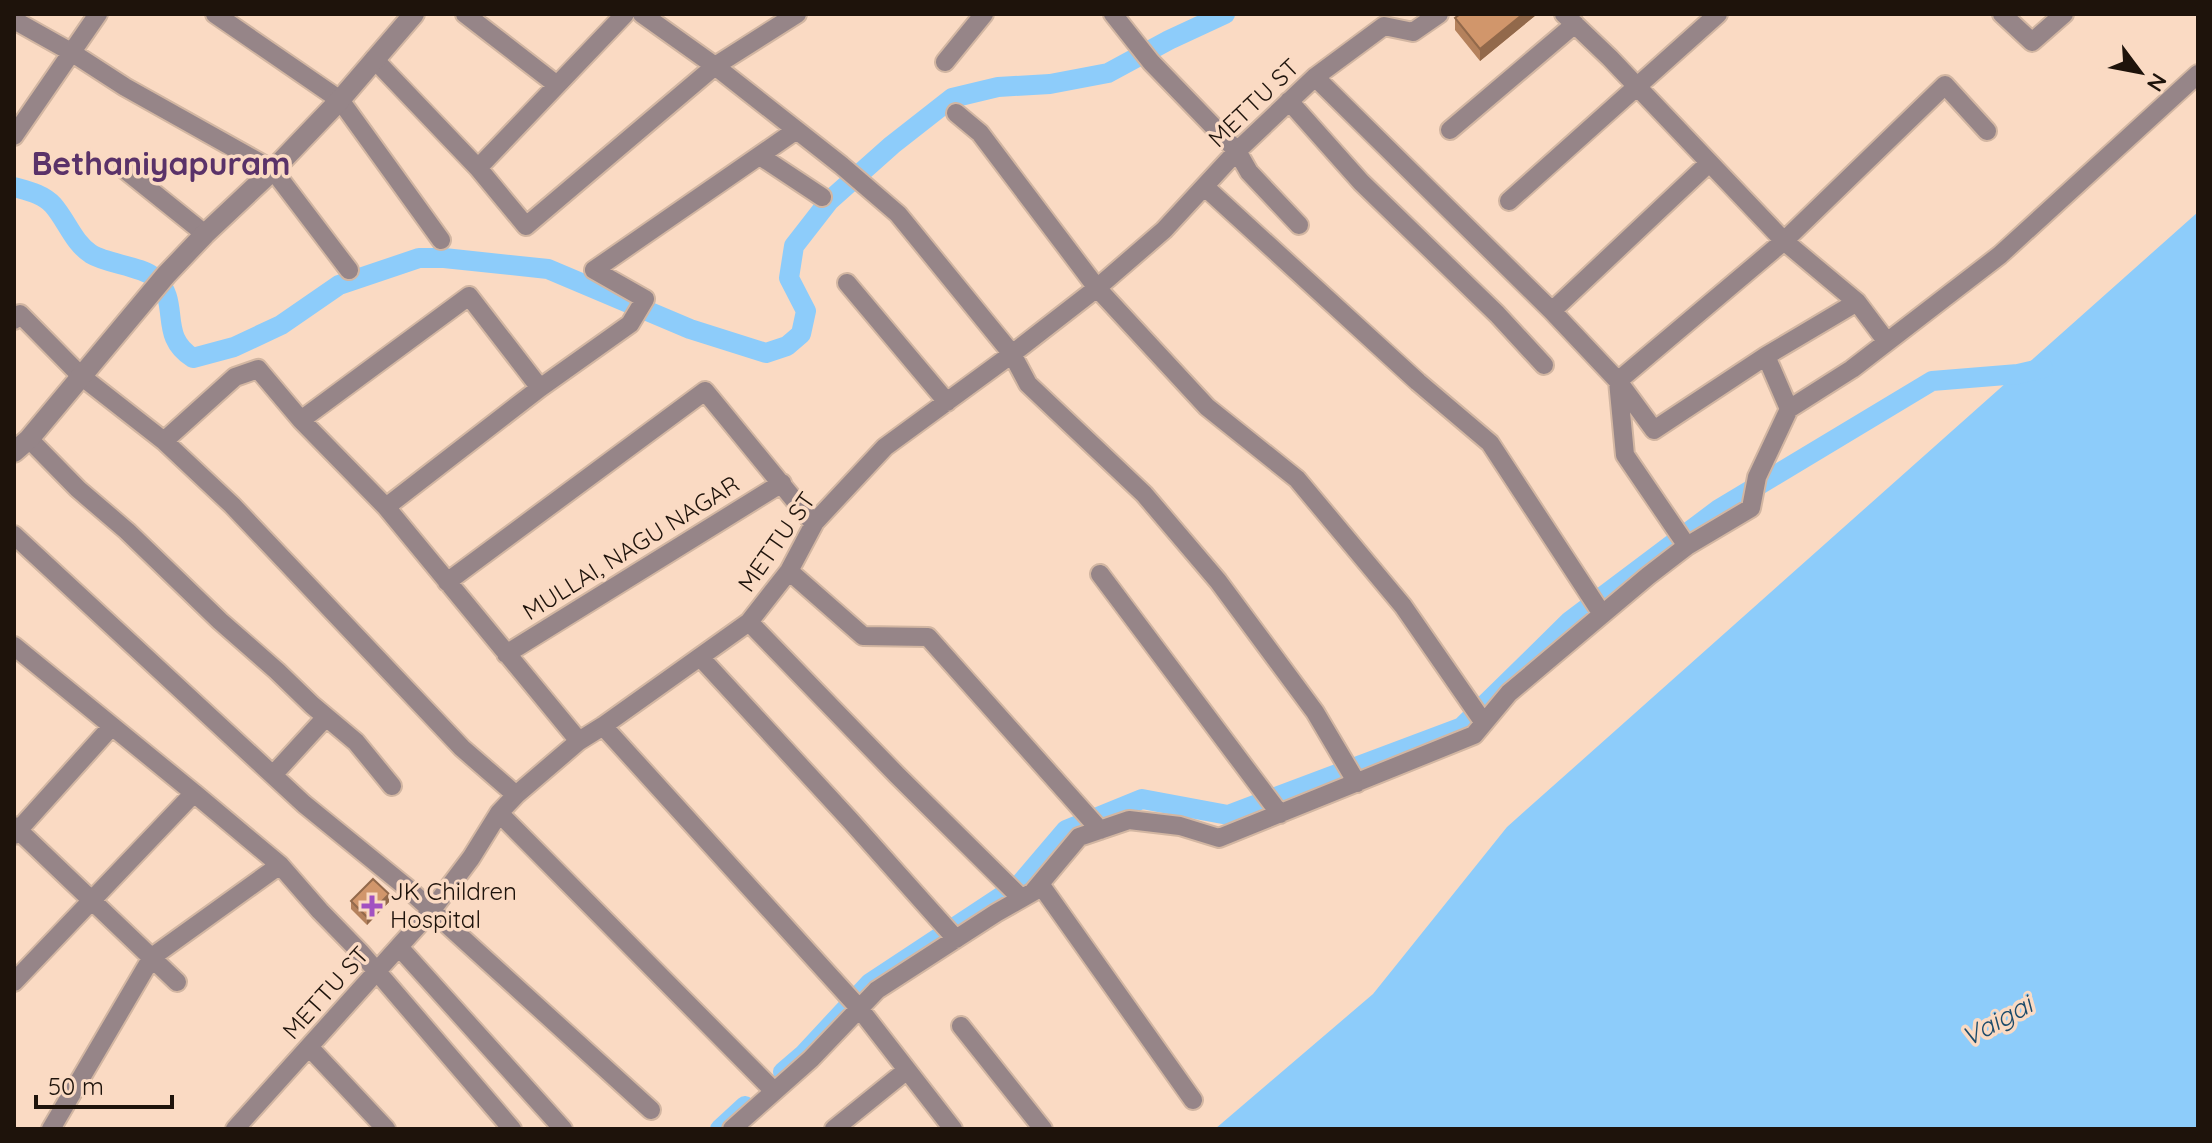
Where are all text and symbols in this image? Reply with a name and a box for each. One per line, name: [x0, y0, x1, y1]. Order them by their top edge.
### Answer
north arrow: [2100, 32, 2180, 112]
street label: METTU ST: [1202, 52, 1305, 153]
text: N: [2141, 68, 2173, 97]
district label: Bethaniyapuram: [31, 143, 291, 183]
street label: MULLAI, NAGU NAGAR: [517, 468, 744, 626]
street label: METTU ST: [731, 486, 821, 597]
place label: JK Children Hospital: [390, 876, 517, 934]
marker: JK Children Hospital: [361, 895, 383, 917]
street label: METTU ST: [276, 940, 375, 1045]
water label: Vaigai: [1956, 986, 2041, 1053]
scale bar: [36, 1059, 172, 1109]
text: 50 m: [48, 1071, 104, 1101]

